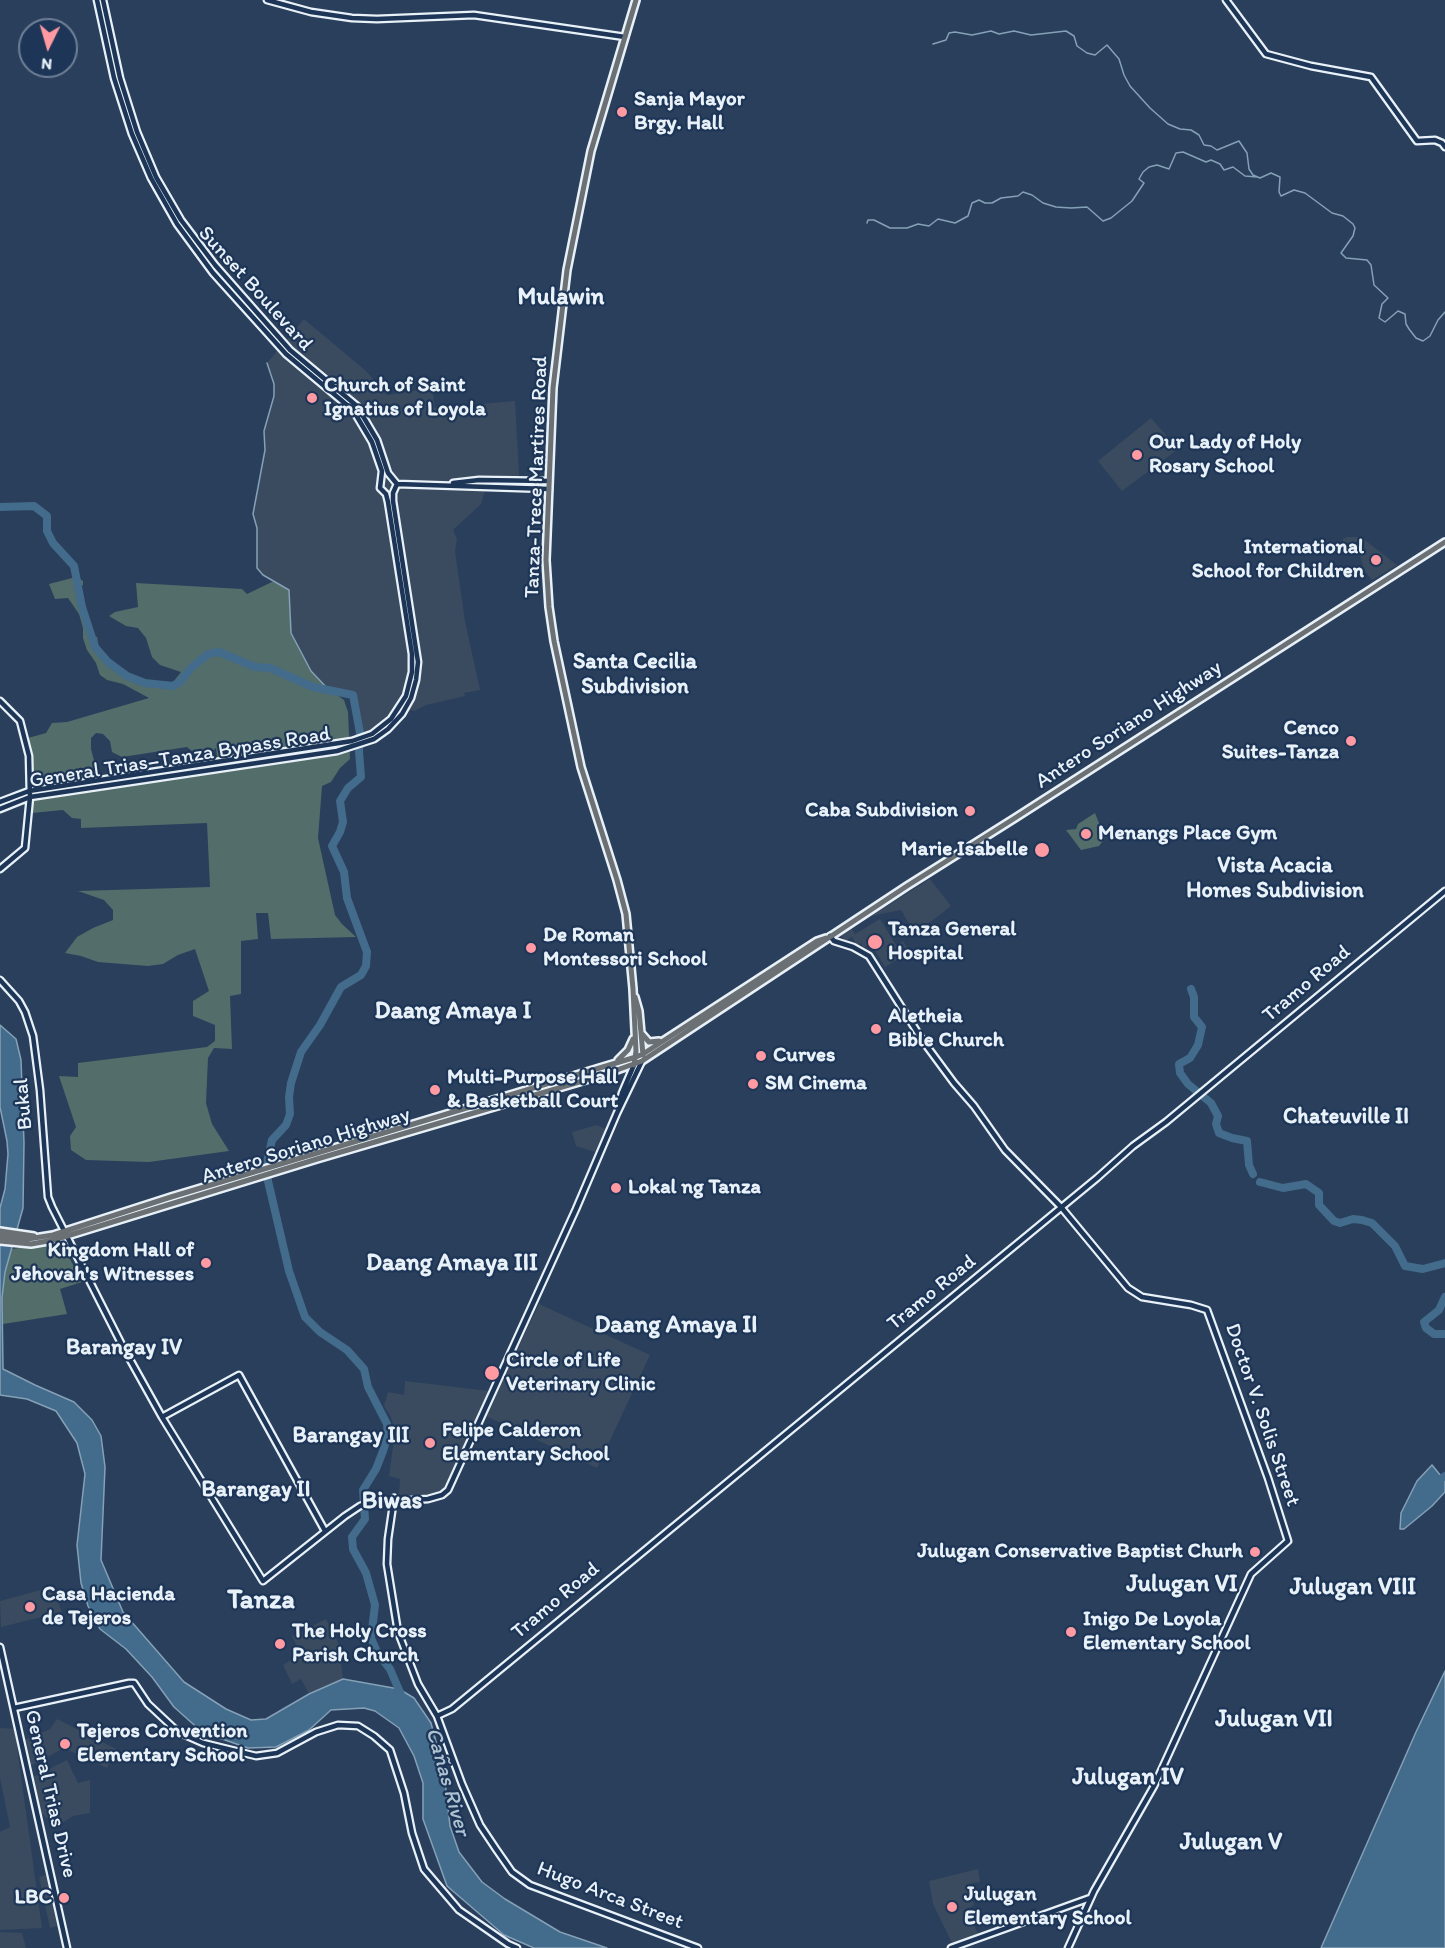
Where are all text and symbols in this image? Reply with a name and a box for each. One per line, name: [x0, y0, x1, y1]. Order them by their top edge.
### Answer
north arrow: [18, 18, 78, 78]
text: N: [40, 55, 53, 74]
place label: Sanja Mayor Brgy. Hall: [634, 87, 745, 137]
marker: Sanja Mayor Brgy. Hall: [615, 105, 629, 119]
street label: Sunset Boulevard: [192, 221, 318, 357]
district label: Mulawin: [518, 284, 604, 312]
street label: Tanza-Trece Martires Road: [520, 355, 554, 599]
place label: Church of Saint Ignatius of Loyola: [324, 373, 486, 423]
marker: Church of Saint Ignatius of Loyola: [305, 391, 319, 405]
place label: Our Lady of Holy Rosary School: [1149, 430, 1301, 480]
marker: Our Lady of Holy Rosary School: [1130, 448, 1144, 462]
place label: International School for Children: [1192, 535, 1364, 585]
marker: International School for Children: [1369, 553, 1383, 567]
district label: Santa Cecilia Subdivision: [573, 649, 697, 700]
street label: Antero Soriano Highway: [1031, 655, 1227, 795]
place label: Cenco Suites-Tanza: [1222, 716, 1339, 766]
street label: General Trias–Tanza Bypass Road: [28, 722, 332, 794]
marker: Cenco Suites-Tanza: [1344, 734, 1358, 748]
place label: Caba Subdivision: [805, 798, 958, 824]
marker: Caba Subdivision: [963, 804, 977, 818]
place label: Menangs Place Gym: [1098, 821, 1277, 847]
marker: Menangs Place Gym: [1079, 827, 1093, 841]
place label: Marie Isabelle: [901, 837, 1028, 863]
marker: Marie Isabelle: [1033, 841, 1051, 859]
district label: Vista Acacia Homes Subdivision: [1186, 853, 1364, 904]
place label: Tanza General Hospital: [888, 917, 1016, 967]
place label: De Roman Montessori School: [543, 923, 707, 973]
marker: Tanza General Hospital: [866, 933, 884, 951]
street label: Tramo Road: [1258, 940, 1356, 1028]
marker: De Roman Montessori School: [524, 941, 538, 955]
district label: Daang Amaya I: [375, 998, 531, 1026]
place label: Aletheia Bible Church: [888, 1004, 1004, 1054]
marker: Aletheia Bible Church: [869, 1022, 883, 1036]
place label: Curves: [773, 1043, 835, 1069]
marker: Curves: [754, 1049, 768, 1063]
place label: Multi-Purpose Hall & Basketball Court: [447, 1065, 618, 1115]
place label: SM Cinema: [765, 1071, 867, 1097]
street label: Bukal: [9, 1077, 39, 1131]
marker: SM Cinema: [746, 1077, 760, 1091]
marker: Multi-Purpose Hall & Basketball Court: [428, 1083, 442, 1097]
street label: Antero Soriano Highway: [199, 1102, 413, 1190]
district label: Chateuville II: [1283, 1104, 1409, 1130]
place label: Lokal ng Tanza: [628, 1175, 761, 1201]
marker: Lokal ng Tanza: [609, 1181, 623, 1195]
place label: Kingdom Hall of Jehovah's Witnesses: [11, 1238, 194, 1288]
district label: Daang Amaya III: [366, 1250, 538, 1278]
street label: Tramo Road: [882, 1250, 982, 1336]
marker: Kingdom Hall of Jehovah's Witnesses: [199, 1256, 213, 1270]
district label: Daang Amaya II: [594, 1312, 758, 1340]
street label: Doctor V. Solis Street: [1219, 1320, 1305, 1510]
district label: Barangay IV: [66, 1335, 182, 1361]
place label: Circle of Life Veterinary Clinic: [506, 1348, 656, 1398]
marker: Circle of Life Veterinary Clinic: [483, 1364, 501, 1382]
place label: Felipe Calderon Elementary School: [442, 1418, 609, 1468]
district label: Barangay III: [292, 1423, 410, 1449]
marker: Felipe Calderon Elementary School: [423, 1436, 437, 1450]
district label: Barangay II: [202, 1477, 310, 1503]
district label: Biwas: [362, 1488, 422, 1516]
place label: Julugan Conservative Baptist Churh: [917, 1539, 1243, 1565]
marker: Julugan Conservative Baptist Churh: [1248, 1545, 1262, 1559]
street label: Tramo Road: [507, 1557, 605, 1645]
district label: Julugan VI: [1126, 1571, 1238, 1599]
district label: Julugan VIII: [1290, 1574, 1416, 1602]
place label: Casa Hacienda de Tejeros: [42, 1582, 175, 1632]
district label: Tanza: [227, 1585, 295, 1617]
marker: Casa Hacienda de Tejeros: [23, 1600, 37, 1614]
place label: Inigo De Loyola Elementary School: [1083, 1607, 1250, 1657]
place label: The Holy Cross Parish Church: [292, 1619, 427, 1669]
marker: Inigo De Loyola Elementary School: [1064, 1625, 1078, 1639]
marker: The Holy Cross Parish Church: [273, 1637, 287, 1651]
district label: Julugan VII: [1215, 1706, 1333, 1734]
street label: General Trias Drive: [18, 1708, 82, 1880]
place label: Tejeros Convention Elementary School: [77, 1719, 248, 1769]
water label: Cañas River: [419, 1725, 475, 1839]
marker: Tejeros Convention Elementary School: [58, 1737, 72, 1751]
district label: Julugan IV: [1072, 1764, 1184, 1792]
district label: Julugan V: [1180, 1829, 1282, 1857]
street label: Hugo Arca Street: [533, 1856, 687, 1936]
place label: Julugan Elementary School: [964, 1882, 1131, 1932]
place label: LBC: [15, 1885, 52, 1911]
marker: LBC: [57, 1891, 71, 1905]
marker: Julugan Elementary School: [945, 1900, 959, 1914]

